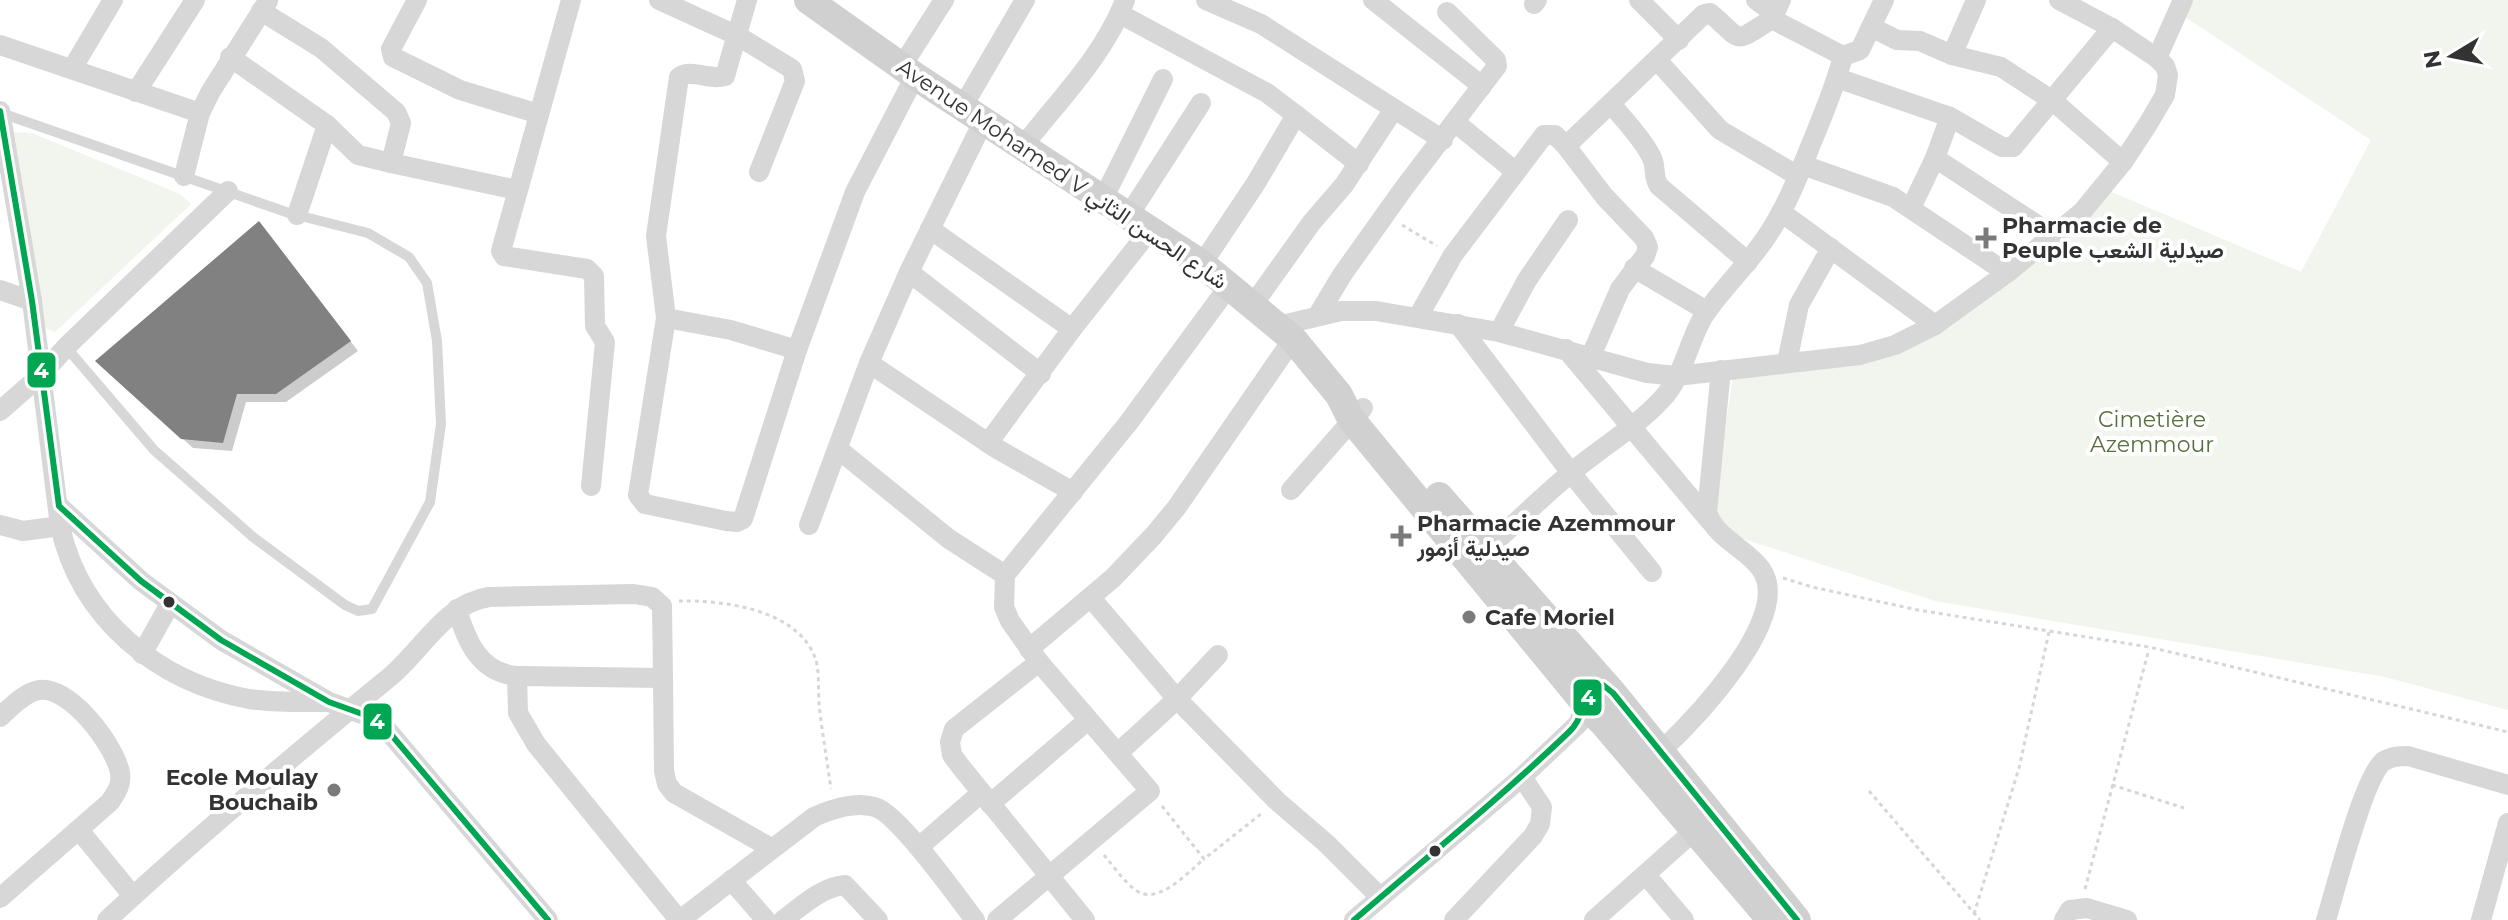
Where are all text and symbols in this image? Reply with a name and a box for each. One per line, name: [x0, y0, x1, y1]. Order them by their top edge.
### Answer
north arrow: [2412, 16, 2492, 96]
text: N: [2418, 48, 2448, 70]
street label: Avenue Mohamed V شارع الحسن الثاني: [889, 53, 1232, 299]
place label: Pharmacie de Peuple صيدلية الشعب: [2002, 212, 2224, 264]
marker: Pharmacie de Peuple صيدلية الشعب: [1977, 229, 1995, 247]
line badge: 4: [26, 351, 57, 389]
text: 4: [33, 357, 49, 384]
park label: Cimetière Azemmour: [2090, 406, 2214, 458]
place label: Pharmacie Azemmour صيدلية أزمور: [1416, 510, 1675, 562]
marker: Pharmacie Azemmour صيدلية أزمور: [1392, 527, 1410, 545]
unlabelled marker: [161, 594, 177, 610]
place label: Cafe Moriel: [1485, 604, 1615, 631]
marker: Cafe Moriel: [1460, 608, 1478, 626]
line badge: 4: [1572, 678, 1603, 717]
text: 4: [1580, 684, 1596, 711]
line badge: 4: [362, 702, 393, 741]
text: 4: [369, 708, 385, 735]
place label: Ecole Moulay Bouchaib: [166, 764, 319, 816]
marker: Ecole Moulay Bouchaib: [325, 781, 343, 799]
unlabelled marker: [1427, 843, 1443, 859]

